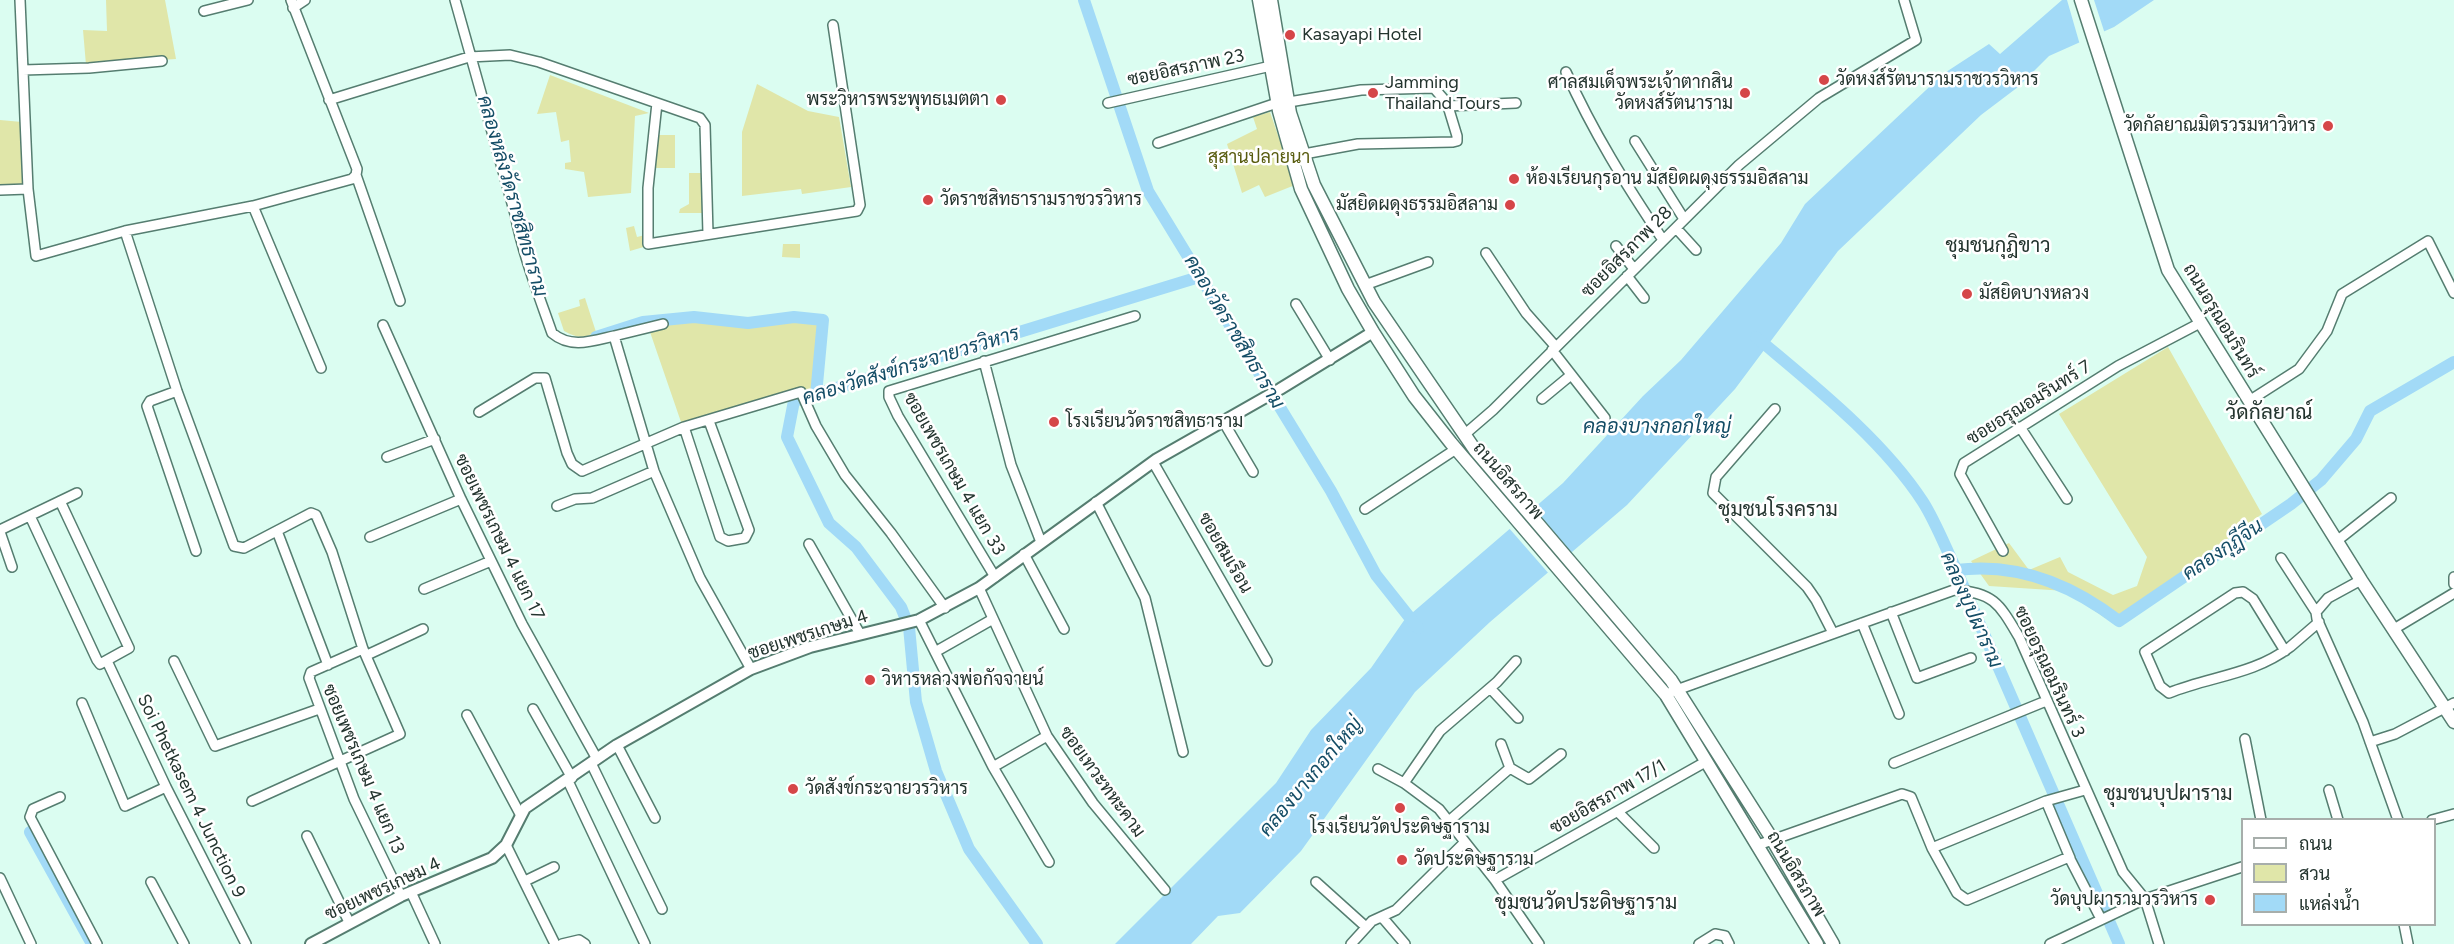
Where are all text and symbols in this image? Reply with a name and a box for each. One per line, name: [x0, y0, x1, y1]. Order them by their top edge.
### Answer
place label: Kasayapi Hotel: [1302, 24, 1422, 46]
marker: Kasayapi Hotel: [1283, 28, 1297, 42]
street label: ซอยอิสรภาพ 23: [1126, 45, 1246, 91]
place label: วัดหงส์รัตนารามราชวรวิหาร: [1836, 69, 2039, 91]
place label: Jamming Thailand Tours: [1385, 72, 1500, 115]
place label: ศาลสมเด็จพระเจ้าตากสิน วัดหงส์รัตนาราม: [1548, 72, 1733, 115]
marker: วัดหงส์รัตนารามราชวรวิหาร: [1817, 73, 1831, 87]
marker: Jamming Thailand Tours: [1366, 86, 1380, 100]
marker: ศาลสมเด็จพระเจ้าตากสิน วัดหงส์รัตนาราม: [1738, 86, 1752, 100]
place label: พระวิหารพระพุทธเมตตา: [807, 89, 989, 111]
water label: คลองหลังวัดราชสิทธาราม: [472, 93, 552, 299]
marker: พระวิหารพระพุทธเมตตา: [994, 93, 1008, 107]
place label: วัดกัลยาณมิตรวรมหาวิหาร: [2123, 115, 2316, 137]
marker: วัดกัลยาณมิตรวรมหาวิหาร: [2321, 119, 2335, 133]
park label: สุสานปลายนา: [1208, 147, 1310, 169]
place label: ห้องเรียนกุรอาน มัสยิดผดุงธรรมอิสลาม: [1526, 168, 1808, 190]
marker: ห้องเรียนกุรอาน มัสยิดผดุงธรรมอิสลาม: [1507, 172, 1521, 186]
place label: วัดราชสิทธารามราชวรวิหาร: [940, 189, 1142, 211]
marker: วัดราชสิทธารามราชวรวิหาร: [921, 193, 935, 207]
place label: มัสยิดผดุงธรรมอิสลาม: [1336, 194, 1498, 216]
marker: มัสยิดผดุงธรรมอิสลาม: [1503, 198, 1517, 212]
street label: ซอยอิสรภาพ 28: [1577, 202, 1677, 302]
district label: ชุมชนกุฎิขาว: [1946, 234, 2050, 258]
water label: คลองวัดราชสิทธาราม: [1179, 251, 1289, 413]
street label: ถนนอรุณอมรินทร์: [2178, 260, 2264, 382]
place label: มัสยิดบางหลวง: [1979, 283, 2089, 305]
marker: มัสยิดบางหลวง: [1960, 287, 1974, 301]
water label: คลองวัดสังข์กระจายวรวิหาร: [800, 322, 1022, 410]
street label: ซอยอรุณอมรินทร์ 7: [1963, 356, 2095, 450]
street label: ซอยเพชรเกษม 4 แยก 33: [899, 389, 1009, 559]
district label: วัดกัลยาณ์: [2225, 400, 2313, 426]
place label: โรงเรียนวัดราชสิทธาราม: [1066, 411, 1243, 433]
marker: โรงเรียนวัดราชสิทธาราม: [1047, 415, 1061, 429]
water label: คลองบางกอกใหญ่: [1583, 415, 1731, 439]
street label: ถนนอิสรภาพ: [1468, 438, 1548, 524]
street label: ซอยเพชรเกษม 4 แยก 17: [449, 450, 549, 624]
district label: ชุมชนโรงคราม: [1718, 498, 1838, 522]
street label: ซอยสมเรือน: [1193, 509, 1257, 597]
water label: คลองกุฎีจีน: [2178, 514, 2268, 586]
water label: คลองบุปผาราม: [1935, 548, 2007, 672]
street label: ซอยอรุณอมรินทร์ 3: [2009, 603, 2089, 741]
street label: ซอยเพชรเกษม 4: [745, 605, 871, 665]
place label: วิหารหลวงพ่อกัจจายน์: [882, 669, 1044, 691]
marker: วิหารหลวงพ่อกัจจายน์: [863, 673, 877, 687]
street label: ซอยเพชรเกษม 4 แยก 13: [317, 681, 409, 857]
street label: Soi Phetkasem 4 Junction 9: [132, 691, 250, 901]
water label: คลองบางกอกใหญ่: [1254, 713, 1368, 841]
street label: ซอยเทวะทหะคาม: [1055, 722, 1149, 842]
street label: ซอยอิสรภาพ 17/1: [1546, 755, 1670, 839]
place label: วัดสังข์กระจายวรวิหาร: [805, 778, 968, 800]
marker: วัดสังข์กระจายวรวิหาร: [786, 782, 800, 796]
district label: ชุมชนบุปผาราม: [2103, 782, 2233, 806]
marker: โรงเรียนวัดประดิษฐาราม: [1393, 801, 1407, 815]
place label: โรงเรียนวัดประดิษฐาราม: [1310, 817, 1490, 839]
legend: [2241, 818, 2436, 926]
street label: ถนนอิสรภาพ: [1762, 827, 1830, 921]
text: ถนน: [2299, 833, 2332, 855]
place label: วัดประดิษฐาราม: [1414, 849, 1534, 871]
street label: ซอยเพชรเกษม 4: [322, 853, 444, 925]
marker: วัดประดิษฐาราม: [1395, 853, 1409, 867]
text: สวน: [2299, 863, 2330, 885]
place label: วัดบุปผารามวรวิหาร: [2050, 889, 2198, 911]
district label: ชุมชนวัดประดิษฐาราม: [1495, 891, 1677, 915]
marker: วัดบุปผารามวรวิหาร: [2203, 893, 2217, 907]
text: แหล่งน้ำ: [2299, 893, 2360, 915]

